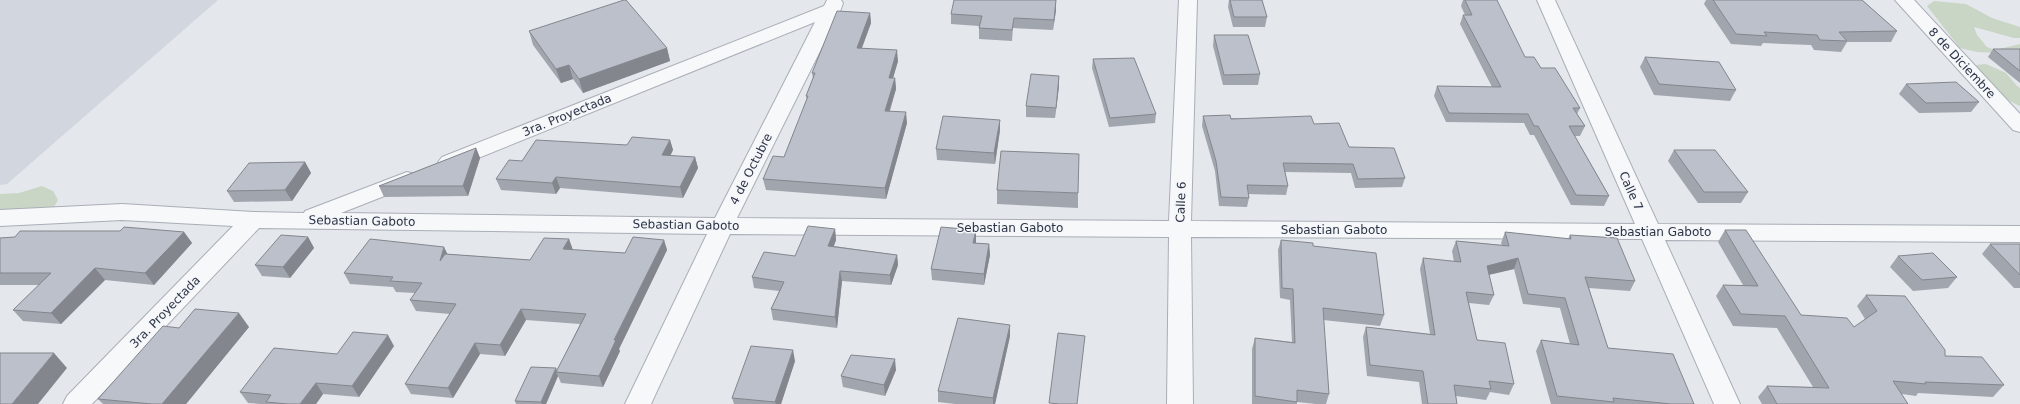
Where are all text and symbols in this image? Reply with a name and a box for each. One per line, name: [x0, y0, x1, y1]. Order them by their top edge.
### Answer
street label: 8 de Diciembre: [1926, 25, 1998, 101]
street label: 3ra. Proyectada: [520, 91, 614, 139]
street label: 4 de Octubre: [727, 131, 775, 207]
street label: Calle 7: [1616, 169, 1646, 213]
street label: Calle 6: [1173, 181, 1189, 223]
street label: Sebastian Gaboto: [309, 213, 415, 229]
street label: Sebastian Gaboto: [633, 217, 739, 233]
street label: Sebastian Gaboto: [957, 221, 1063, 235]
street label: Sebastian Gaboto: [1281, 223, 1387, 237]
street label: Sebastian Gaboto: [1605, 225, 1711, 239]
street label: 3ra. Proyectada: [127, 273, 203, 351]

